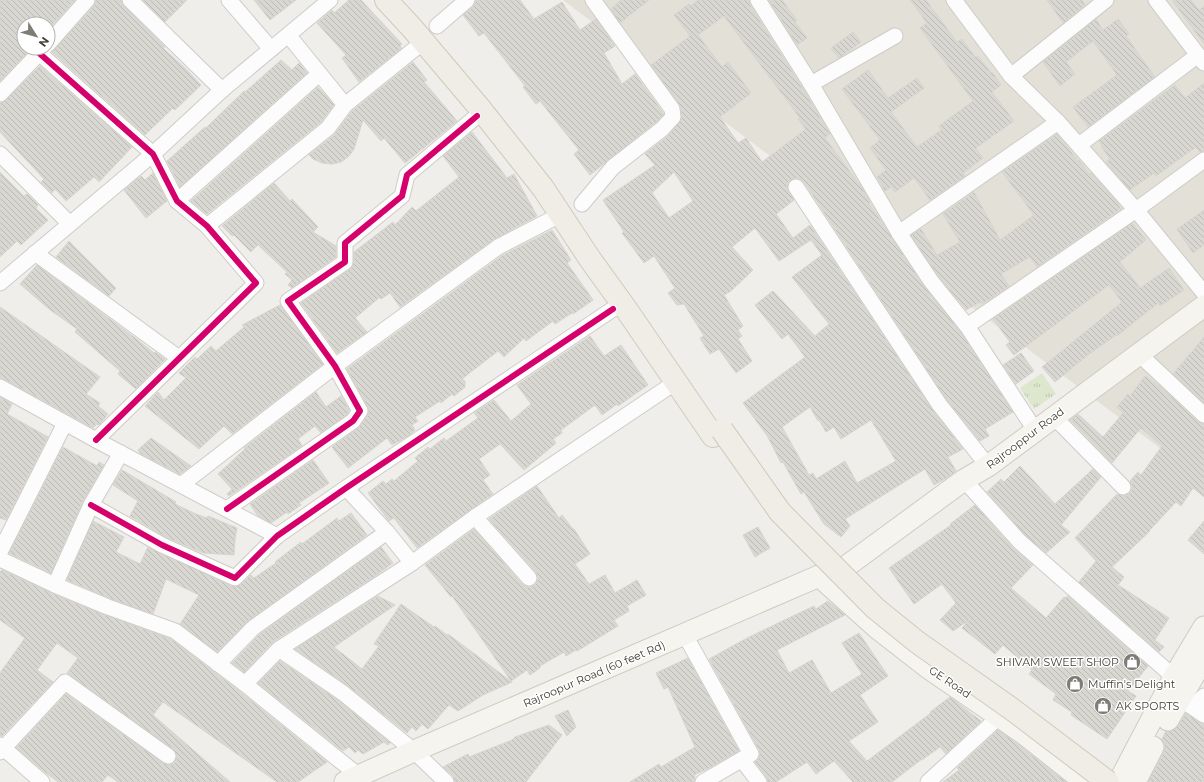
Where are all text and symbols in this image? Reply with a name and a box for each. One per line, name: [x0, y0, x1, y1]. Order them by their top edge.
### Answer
north arrow: [16, 16, 56, 56]
text: N: [36, 34, 52, 50]
street label: Rajrooppur Road: [983, 404, 1067, 472]
street label: Rajroopur Road (60 feet Rd): [521, 638, 667, 710]
shop icon: SHIVAM SWEET SHOP: [1122, 652, 1142, 672]
place label: SHIVAM SWEET SHOP: [996, 655, 1119, 669]
street label: GE Road: [926, 663, 974, 701]
shop icon: Muffin's Delight: [1065, 674, 1085, 694]
place label: Muffin's Delight: [1088, 677, 1176, 691]
shop icon: AK SPORTS: [1093, 696, 1113, 716]
place label: AK SPORTS: [1116, 699, 1180, 713]

